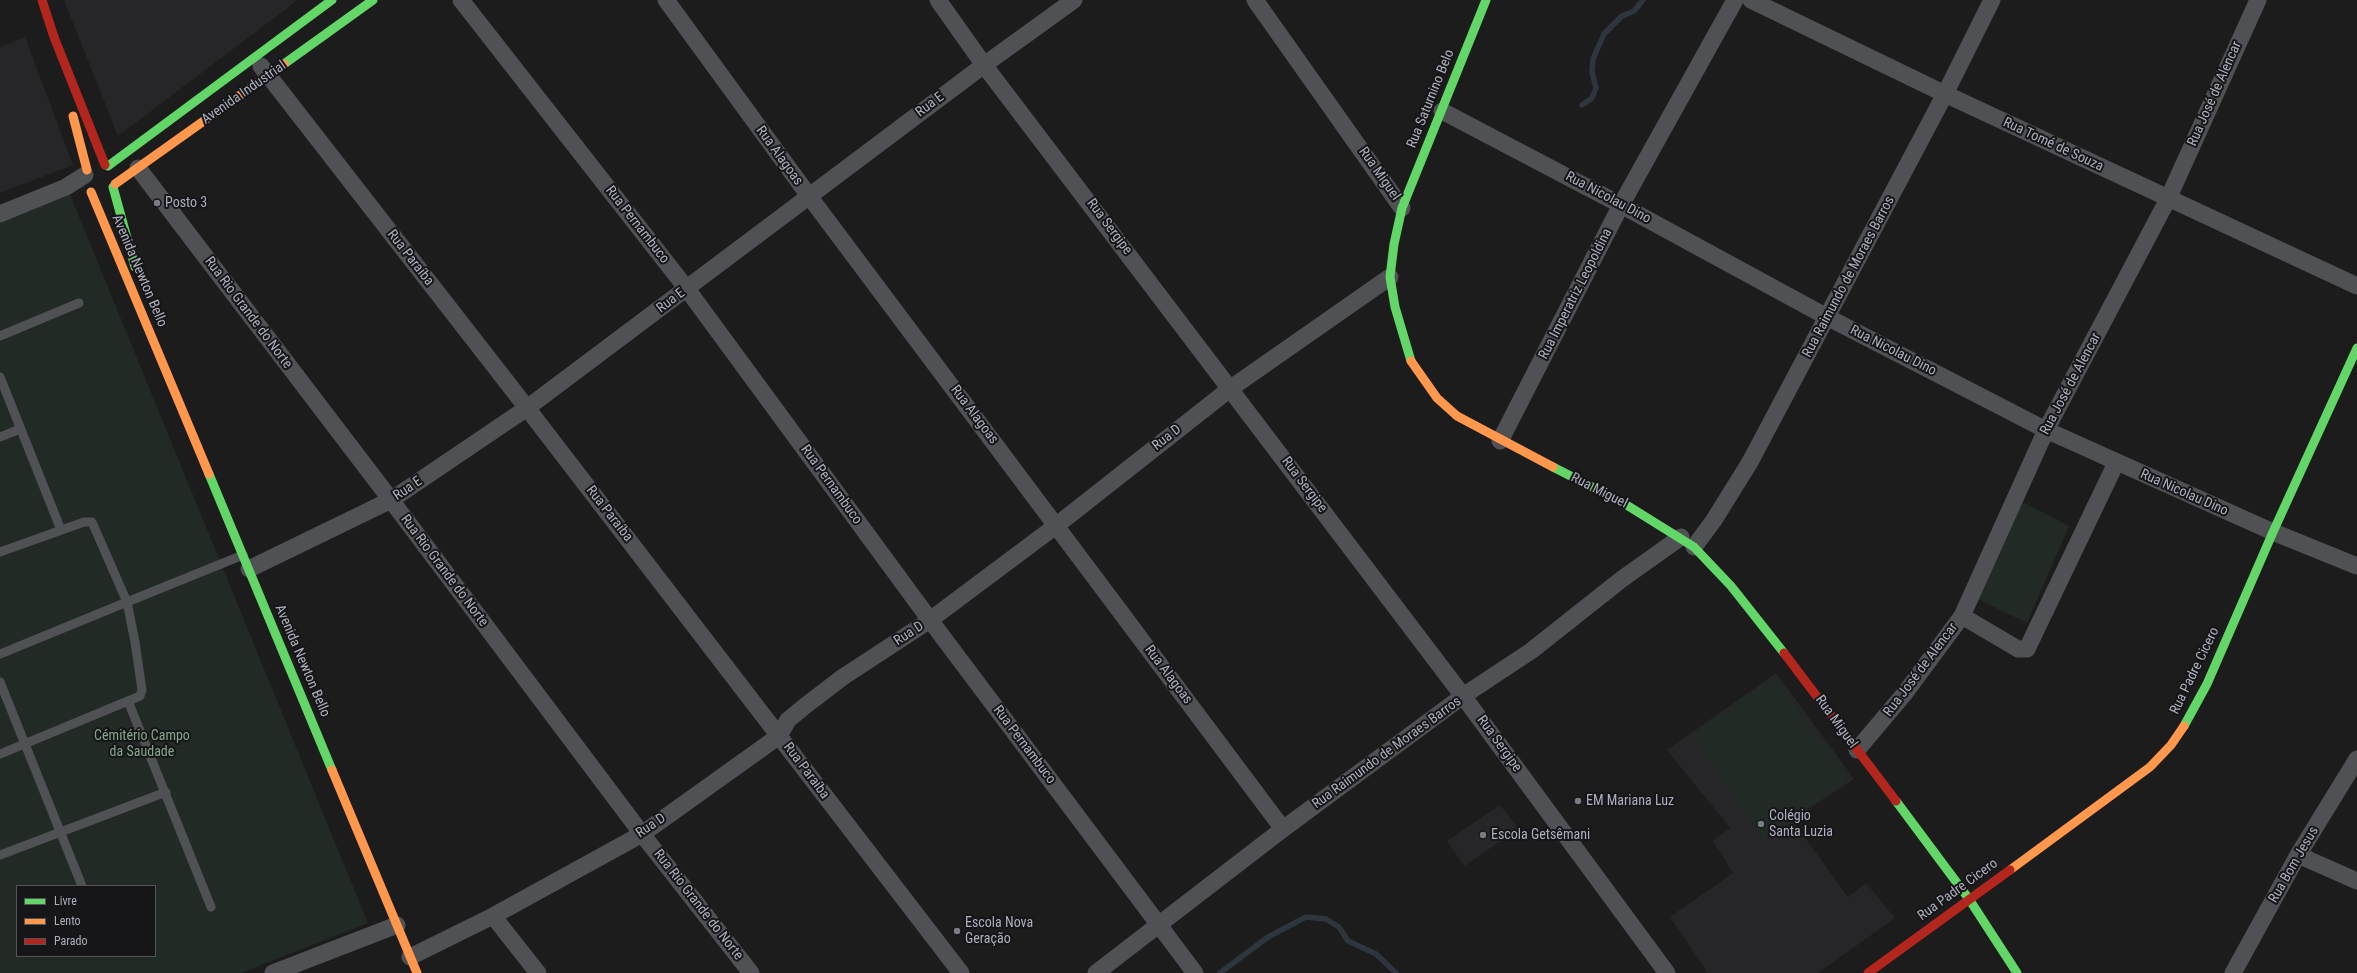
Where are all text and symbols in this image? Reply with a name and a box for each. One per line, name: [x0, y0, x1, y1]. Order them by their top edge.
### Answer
street label: Rua José de Alencar: [2184, 39, 2246, 149]
street label: Rua Saturnino Belo: [1404, 47, 1458, 151]
street label: Avenida Industrial: [199, 58, 289, 128]
street label: Rua E: [913, 89, 947, 121]
street label: Rua Tomé de Souza: [2000, 114, 2106, 176]
street label: Rua Alagoas: [752, 123, 806, 189]
street label: Rua Miguel: [1355, 144, 1403, 204]
street label: Rua Nicolau Dino: [1562, 168, 1654, 228]
street label: Rua Pernambuco: [602, 183, 672, 267]
street label: Rua Raimundo de Moraes Barros: [1799, 194, 1899, 360]
place label: Posto 3: [165, 195, 207, 211]
street label: Rua Sergipe: [1083, 196, 1135, 258]
marker: Posto 3: [152, 198, 162, 208]
street label: Avenida Newton Bello: [108, 212, 170, 330]
street label: Rua Imperatriz Leopoldina: [1536, 226, 1616, 362]
street label: Rua Paraíba: [383, 227, 437, 289]
street label: Rua Rio Grande do Norte: [200, 254, 296, 372]
street label: Rua E: [654, 285, 688, 317]
street label: Rua Nicolau Dino: [1847, 322, 1939, 380]
street label: Rua José de Alencar: [2037, 330, 2105, 438]
street label: Rua Alagoas: [946, 382, 1002, 448]
street label: Rua D: [1149, 421, 1185, 455]
street label: Rua Pernambuco: [797, 442, 865, 528]
street label: Rua Sergipe: [1278, 454, 1330, 516]
street label: Rua Nicolau Dino: [2137, 466, 2231, 520]
street label: Rua Miguel: [1568, 470, 1630, 512]
street label: Rua E: [390, 473, 426, 505]
street label: Rua Paraíba: [582, 483, 636, 545]
street label: Rua Rio Grande do Norte: [396, 512, 492, 630]
street label: Avenida Newton Bello: [271, 602, 333, 720]
street label: Rua D: [891, 618, 927, 650]
street label: Rua José de Alencar: [1880, 620, 1962, 720]
street label: Rua Padre Cicero: [2167, 625, 2223, 717]
street label: Rua Alagoas: [1140, 642, 1196, 708]
street label: Rua Miguel: [1811, 692, 1861, 752]
street label: Rua Raimundo de Moraes Barros: [1309, 693, 1465, 813]
street label: Rua Pernambuco: [989, 702, 1059, 788]
street label: Rua Sergipe: [1473, 713, 1525, 775]
park label: Cémitério Campo da Saudade: [94, 728, 190, 760]
street label: Rua Paraíba: [779, 740, 833, 802]
place label: EM Mariana Luz: [1586, 793, 1674, 809]
marker: EM Mariana Luz: [1573, 796, 1583, 806]
place label: Colégio Santa Luzia: [1769, 808, 1833, 840]
street label: Rua D: [633, 810, 669, 842]
marker: Colégio Santa Luzia: [1756, 819, 1766, 829]
street label: Rua Bom Jesus: [2265, 824, 2323, 906]
place label: Escola Getsêmani: [1491, 827, 1590, 843]
marker: Escola Getsêmani: [1478, 830, 1488, 840]
street label: Rua Rio Grande do Norte: [650, 846, 746, 964]
street label: Rua Padre Cicero: [1915, 855, 2001, 925]
legend: [16, 885, 156, 957]
text: Livre: [54, 894, 77, 908]
text: Lento: [54, 914, 81, 928]
place label: Escola Nova Geração: [965, 915, 1033, 948]
marker: Escola Nova Geração: [952, 926, 962, 936]
text: Parado: [54, 934, 87, 948]

